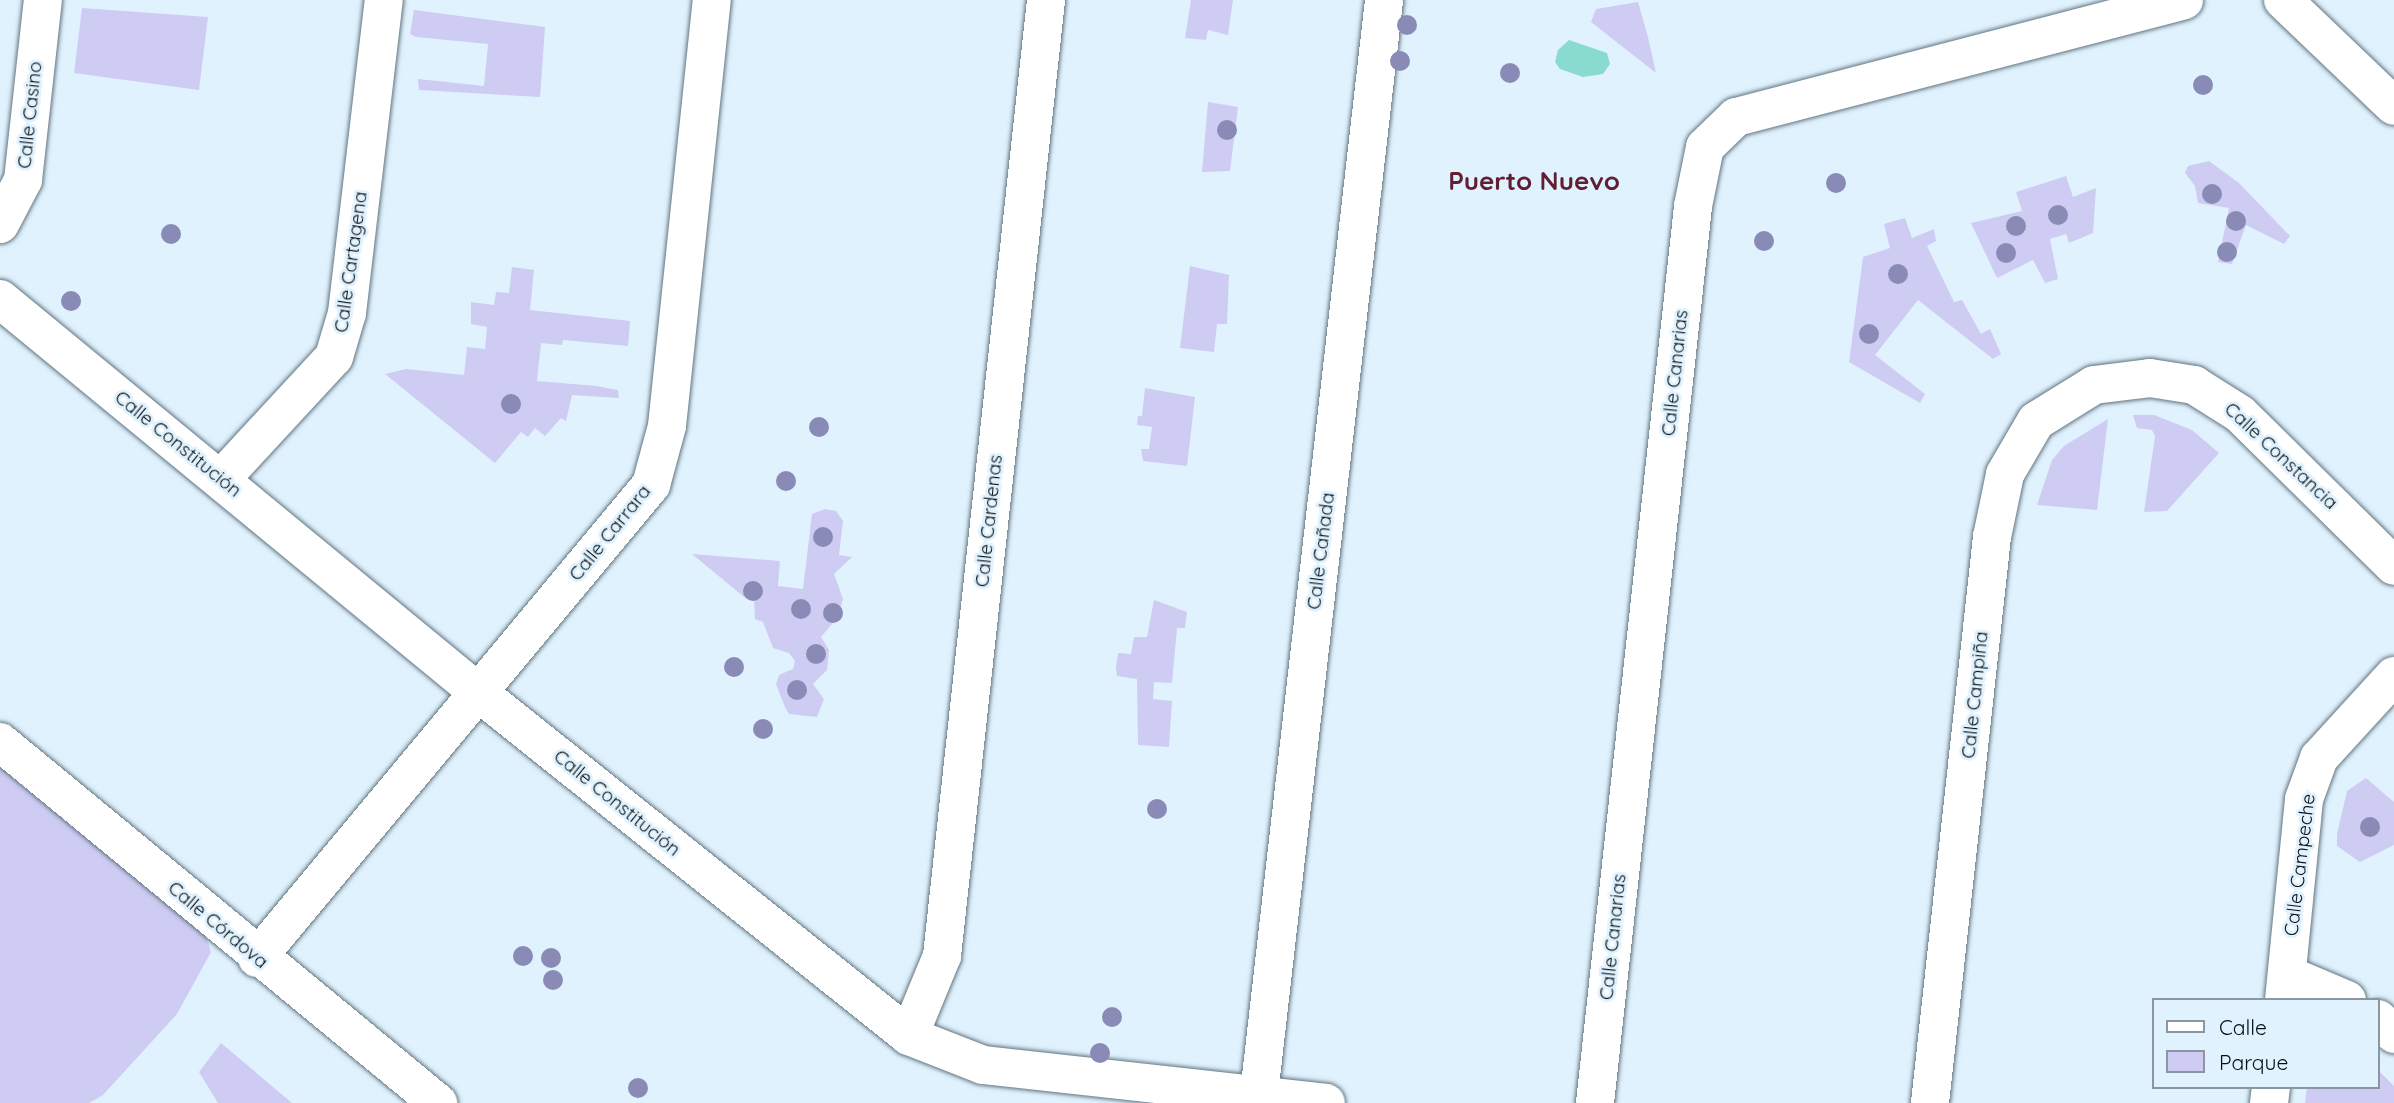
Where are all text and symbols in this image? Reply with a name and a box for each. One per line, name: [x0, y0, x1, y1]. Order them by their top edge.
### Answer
street label: Calle Casino: [13, 60, 47, 170]
district label: Puerto Nuevo: [1448, 165, 1620, 197]
street label: Calle Cartagena: [330, 190, 372, 334]
street label: Calle Canarias: [1657, 309, 1693, 437]
street label: Calle Constitución: [110, 386, 246, 502]
street label: Calle Constancia: [2220, 398, 2342, 514]
street label: Calle Cardenas: [971, 454, 1007, 588]
street label: Calle Carrara: [564, 480, 656, 586]
street label: Calle Cañada: [1303, 491, 1339, 611]
street label: Calle Campiña: [1957, 630, 1993, 760]
street label: Calle Constitución: [549, 745, 685, 861]
street label: Calle Campeche: [2280, 793, 2320, 937]
street label: Calle Canarias: [1595, 873, 1631, 1001]
street label: Calle Córdova: [163, 877, 273, 973]
legend: [2152, 998, 2380, 1089]
text: Calle: [2219, 1014, 2267, 1040]
text: Parque: [2219, 1049, 2288, 1075]

